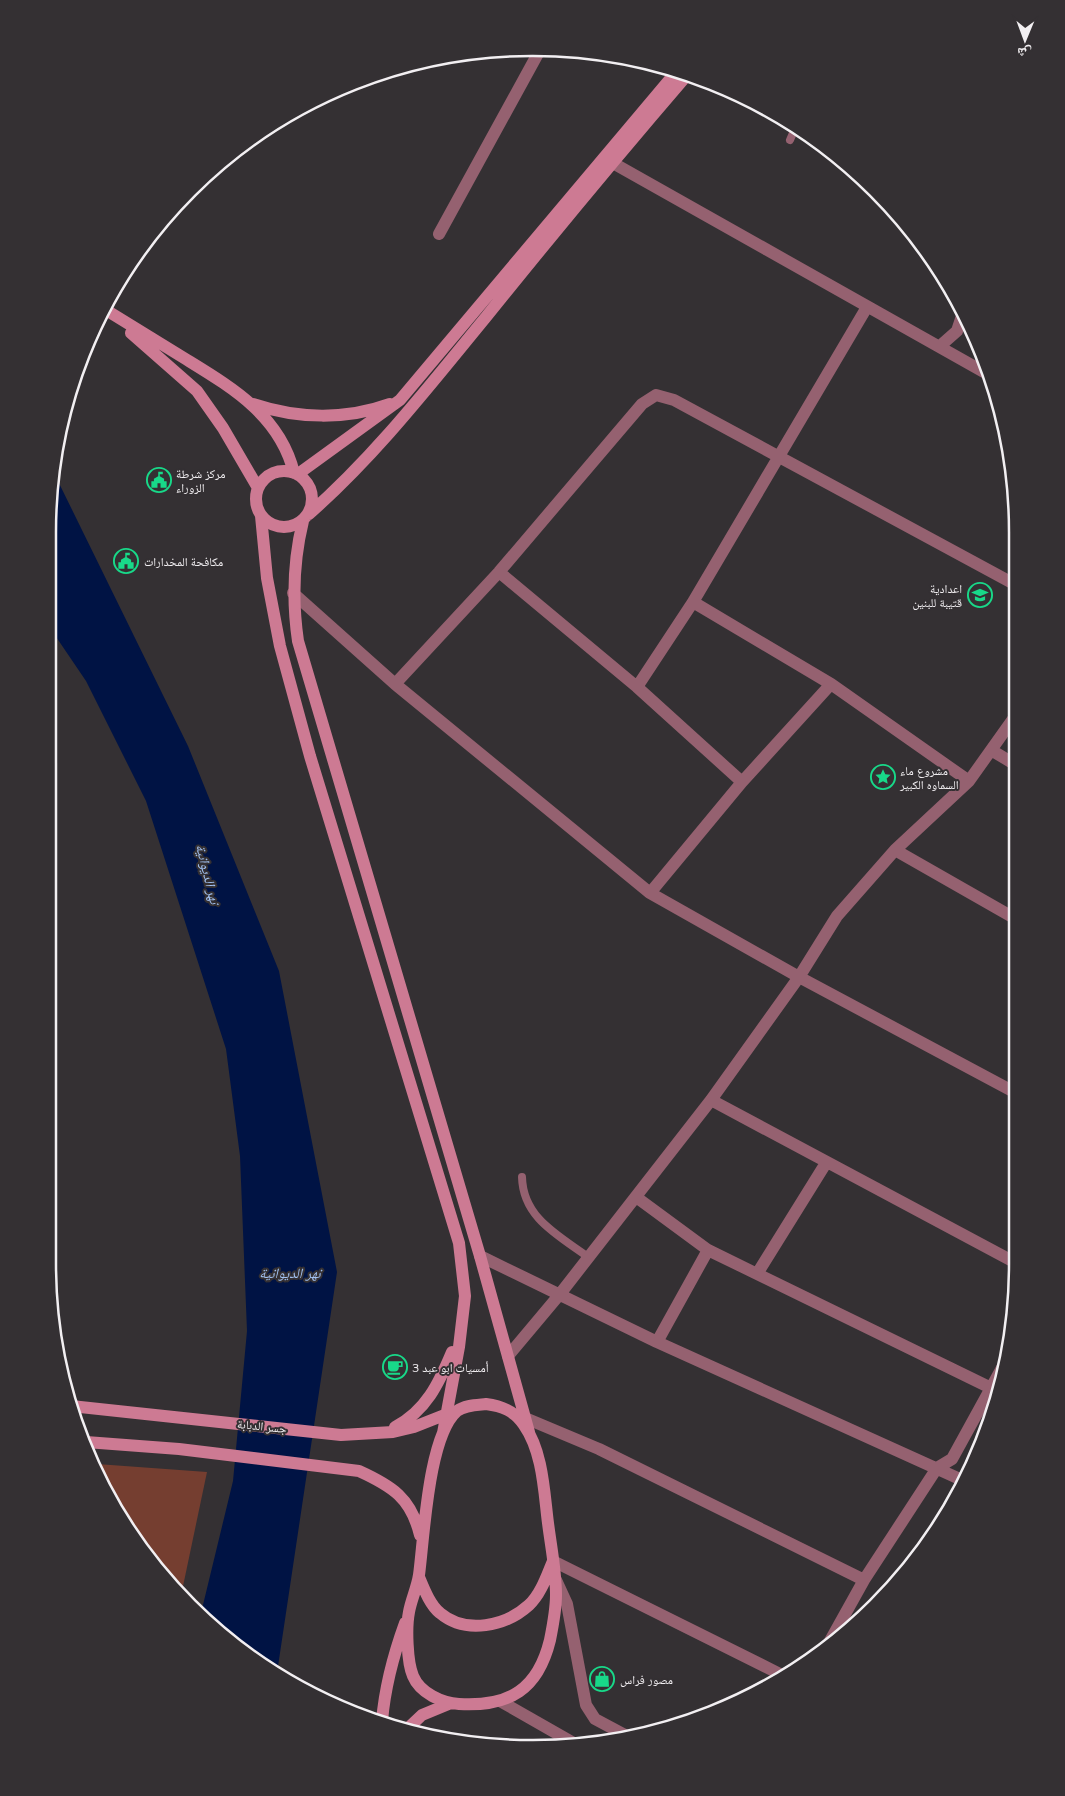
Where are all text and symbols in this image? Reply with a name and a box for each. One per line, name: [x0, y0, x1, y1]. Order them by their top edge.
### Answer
north arrow: [1000, 15, 1050, 65]
text: ش: [1017, 44, 1032, 62]
place label: مركز شرطة الزوراء: [176, 466, 225, 495]
public building icon: مركز شرطة الزوراء: [146, 467, 172, 493]
public building icon: مكافحة المخدارات: [113, 548, 139, 574]
place label: مكافحة المخدارات: [144, 554, 223, 569]
place label: اعدادية قتيبة للبنين: [912, 581, 962, 610]
school or university icon: اعدادية قتيبة للبنين: [967, 582, 993, 608]
place label: مشروع ماء السماوه الكبير: [899, 763, 959, 792]
place icon: مشروع ماء السماوه الكبير: [870, 764, 896, 790]
water label: نهر الديوانية: [192, 842, 225, 908]
water label: نهر الديوانية: [259, 1264, 323, 1282]
cafe icon: أمسيات ابو عبد 3: [382, 1354, 408, 1380]
place label: أمسيات ابو عبد 3: [412, 1360, 489, 1375]
street label: جسر الدبابة: [236, 1416, 288, 1436]
shop icon: مصور فراس: [589, 1666, 615, 1692]
place label: مصور فراس: [620, 1672, 673, 1687]

